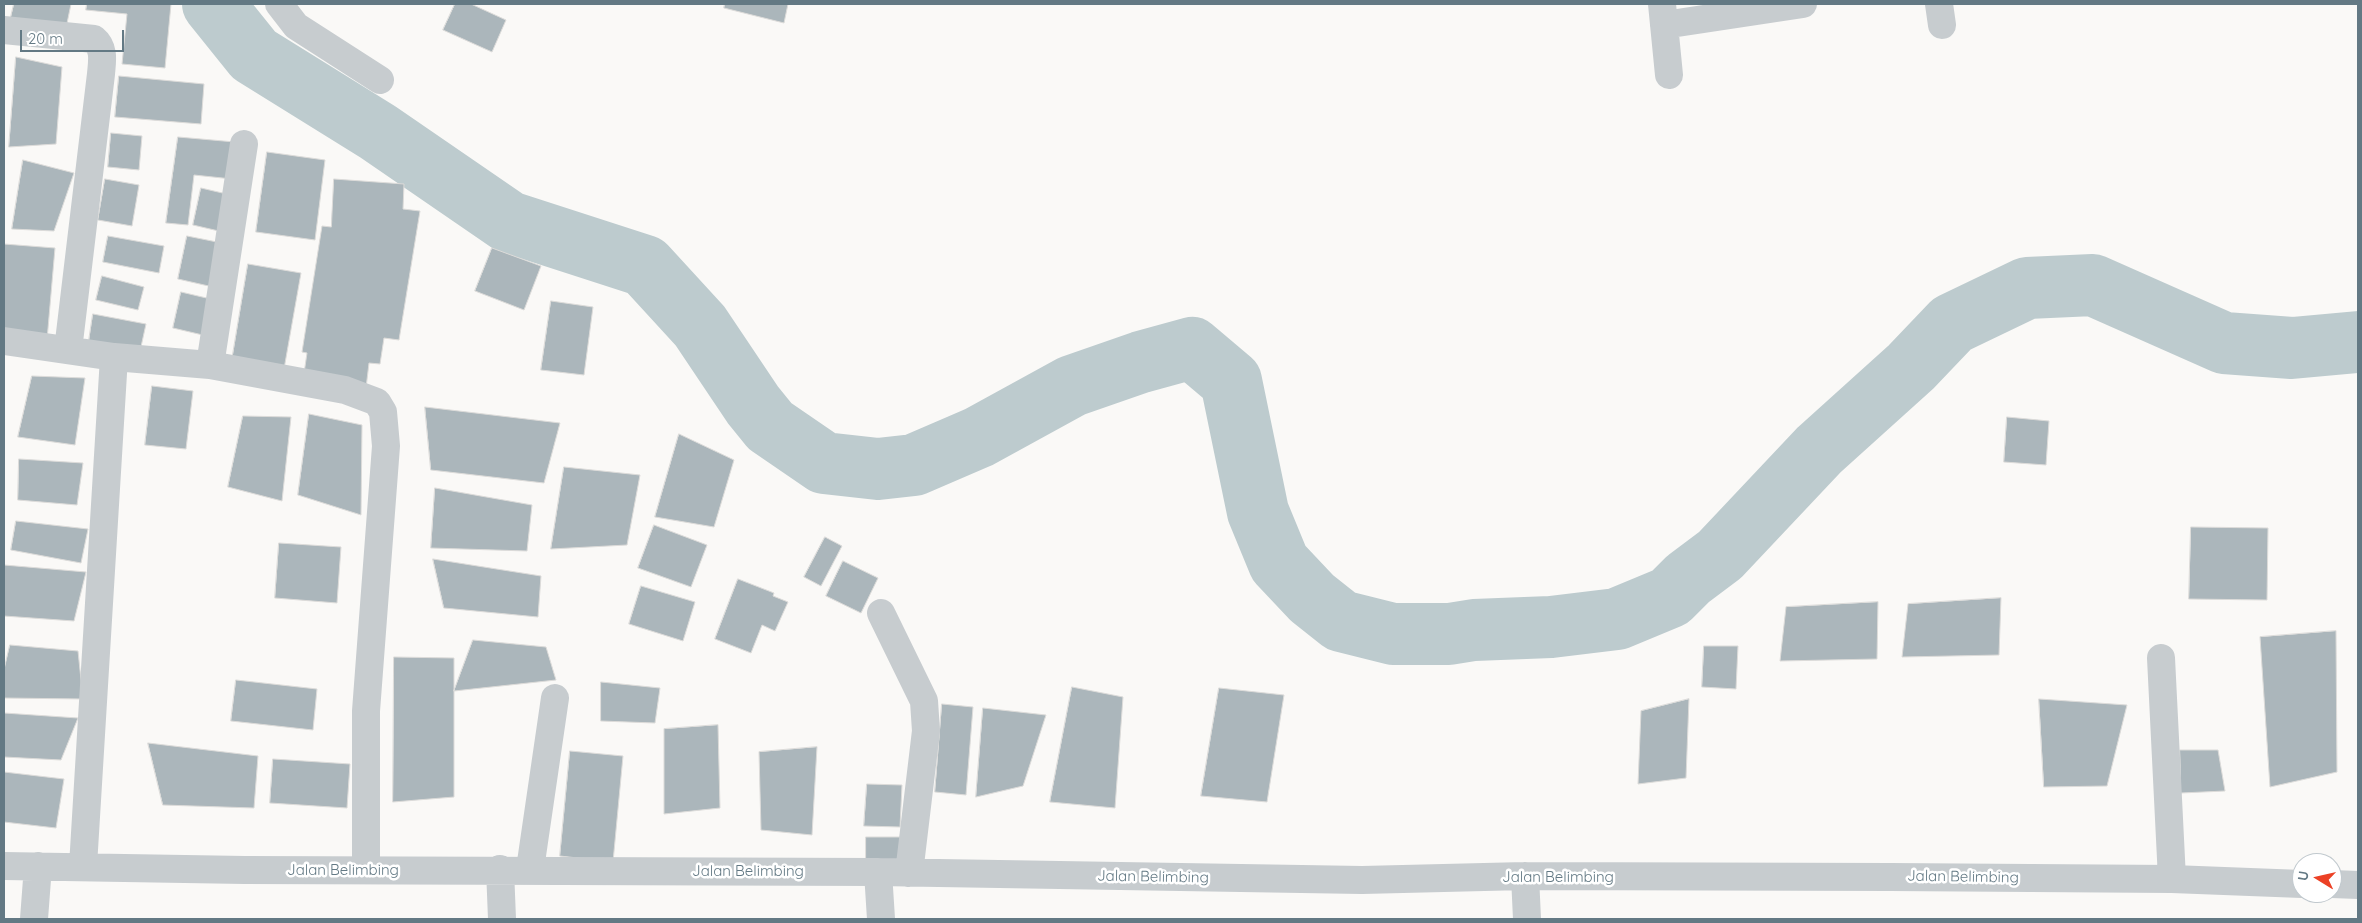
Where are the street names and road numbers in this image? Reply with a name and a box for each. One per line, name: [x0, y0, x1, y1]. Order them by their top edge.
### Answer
street label: Jalan Belimbing: [287, 861, 399, 879]
street label: Jalan Belimbing: [692, 862, 804, 880]
street label: Jalan Belimbing: [1097, 867, 1209, 887]
street label: Jalan Belimbing: [1907, 867, 2019, 887]
street label: Jalan Belimbing: [1502, 868, 1614, 886]

